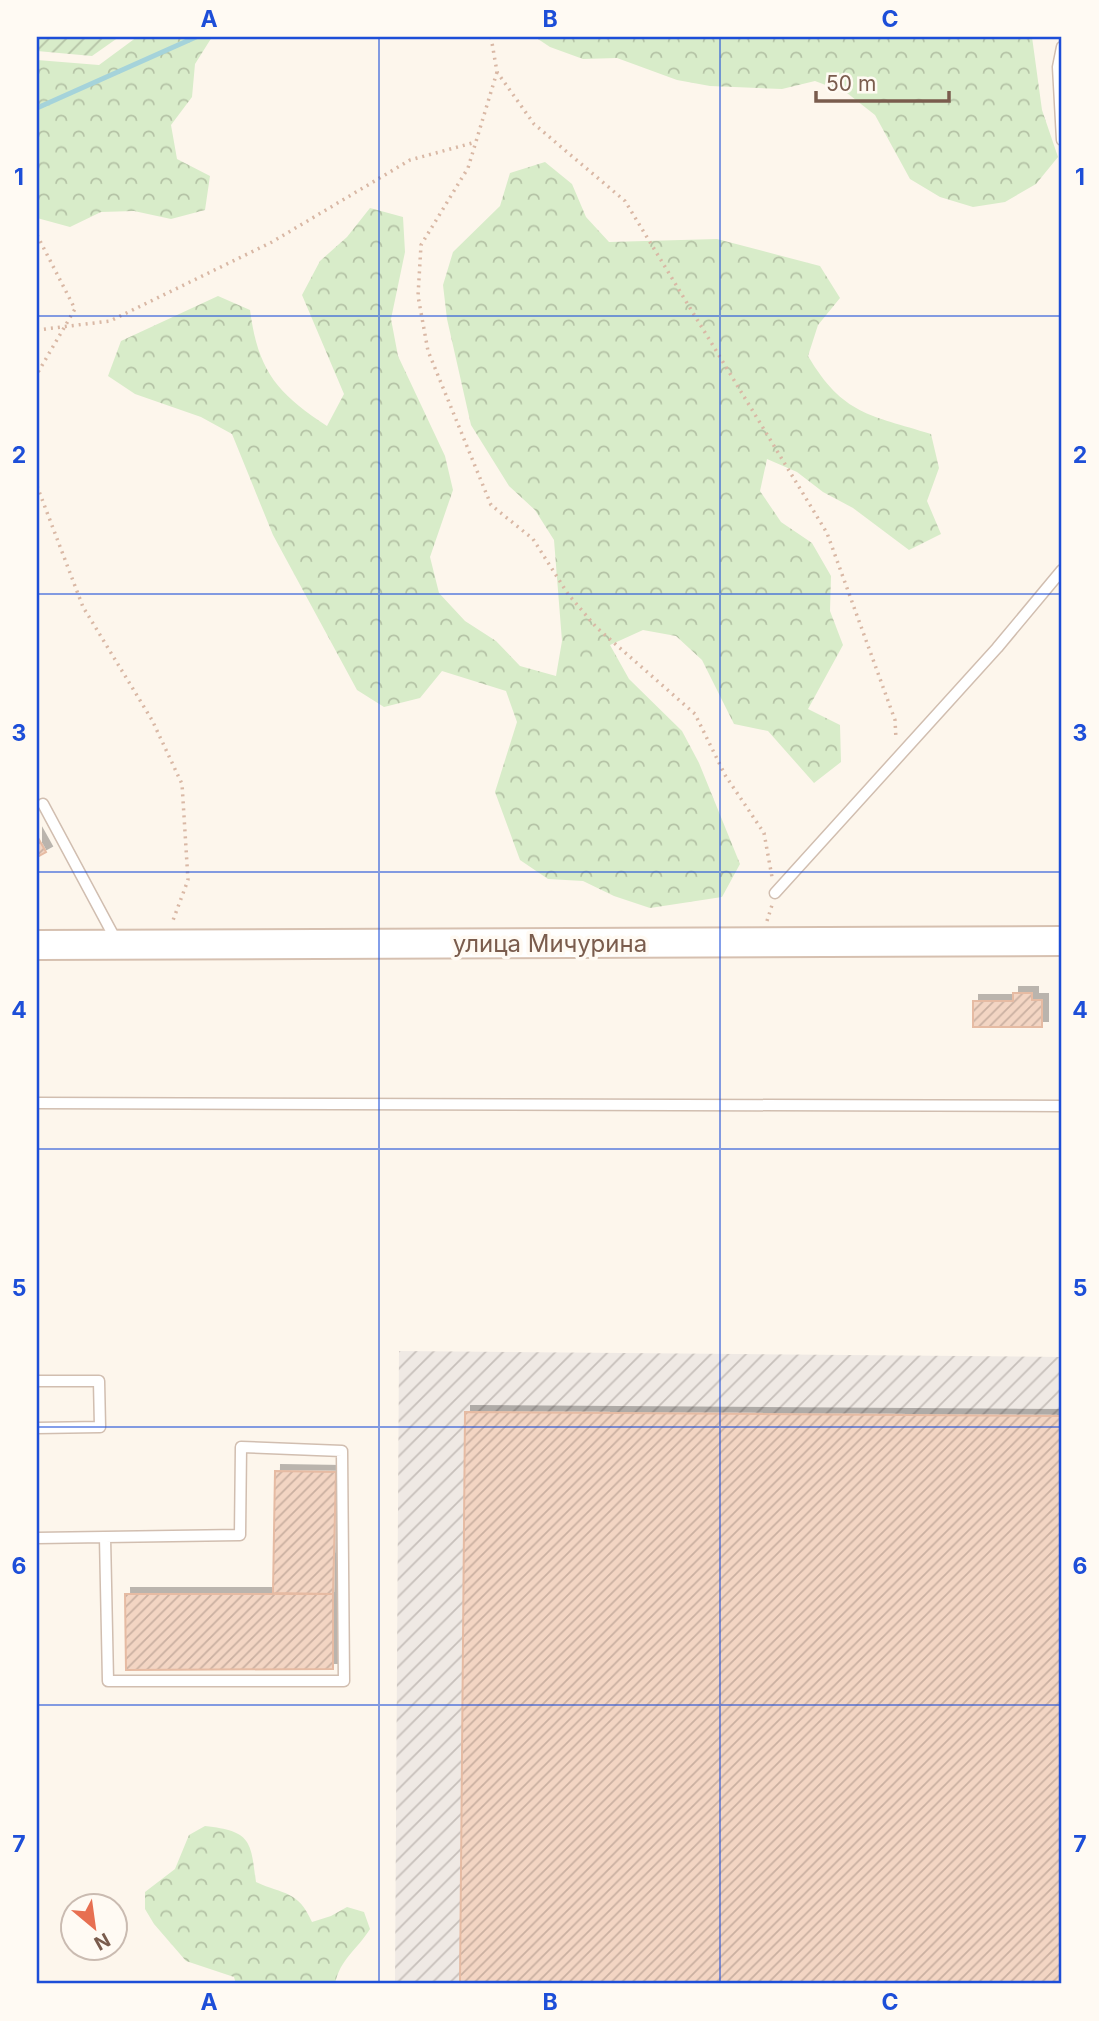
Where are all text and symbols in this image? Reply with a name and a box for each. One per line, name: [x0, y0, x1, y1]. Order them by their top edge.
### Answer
text: A: [200, 5, 218, 33]
text: B: [542, 5, 558, 33]
text: C: [881, 5, 899, 33]
scale bar: [816, 60, 948, 104]
text: 50 m: [826, 71, 876, 96]
text: 1: [14, 163, 24, 191]
text: 1: [1075, 163, 1085, 191]
text: 2: [12, 441, 26, 469]
text: 2: [1073, 441, 1087, 469]
text: 3: [12, 719, 26, 747]
text: 3: [1073, 719, 1087, 747]
street label: улица Мичурина: [453, 929, 647, 958]
text: 4: [11, 996, 27, 1024]
text: 4: [1072, 996, 1088, 1024]
text: 5: [12, 1274, 26, 1302]
text: 5: [1073, 1274, 1087, 1302]
text: 6: [12, 1552, 26, 1580]
text: 6: [1073, 1552, 1087, 1580]
text: 7: [12, 1830, 26, 1858]
text: 7: [1073, 1830, 1087, 1858]
north arrow: [60, 1892, 130, 1962]
text: N: [90, 1928, 114, 1955]
text: A: [200, 1988, 218, 2016]
text: B: [542, 1988, 558, 2016]
text: C: [881, 1988, 899, 2016]

